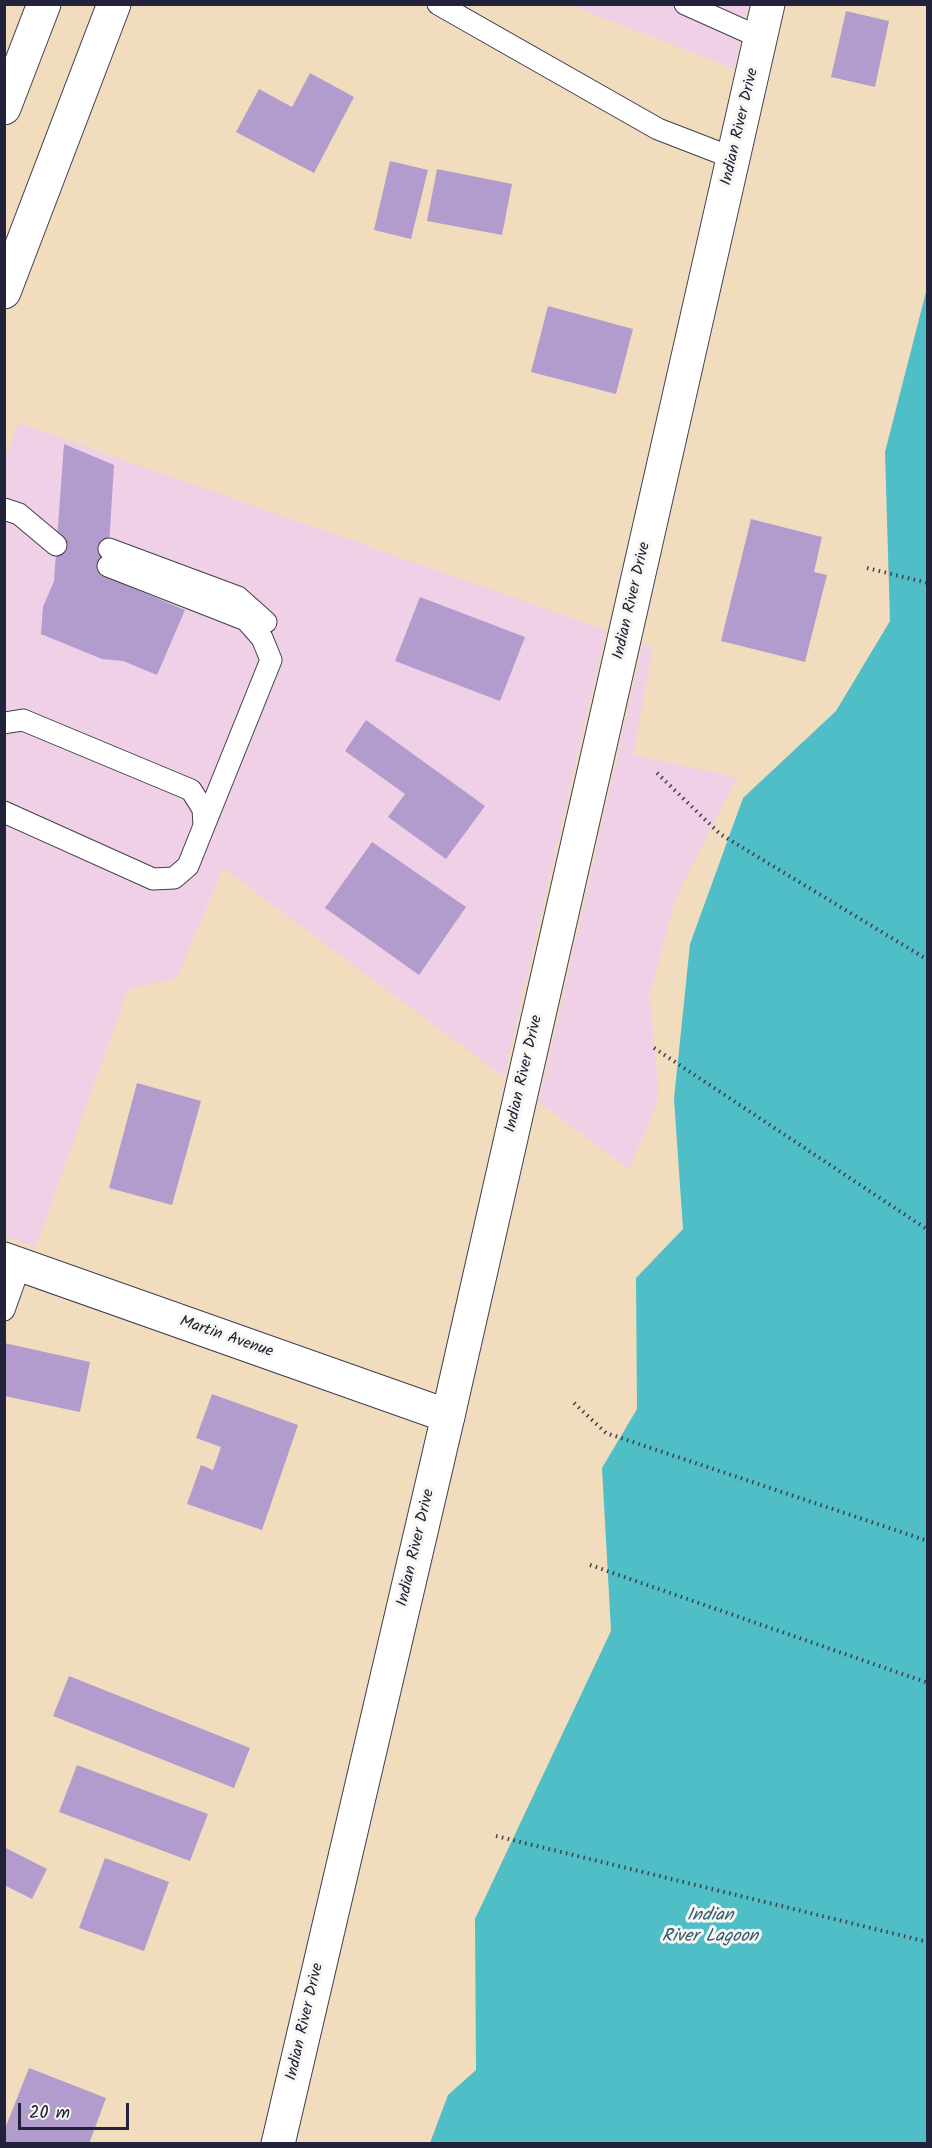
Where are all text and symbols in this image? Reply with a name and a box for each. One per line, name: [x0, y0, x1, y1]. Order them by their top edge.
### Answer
street label: Indian River Drive: [718, 66, 764, 188]
street label: Indian River Drive: [610, 540, 656, 662]
street label: Indian River Drive: [502, 1013, 548, 1135]
street label: Martin Avenue: [177, 1313, 275, 1363]
street label: Indian River Drive: [394, 1487, 440, 1609]
water label: Indian River Lagoon: [662, 1906, 758, 1948]
street label: Indian River Drive: [283, 1961, 329, 2083]
scale bar: [21, 2091, 132, 2129]
text: 20 m: [29, 2099, 70, 2128]

